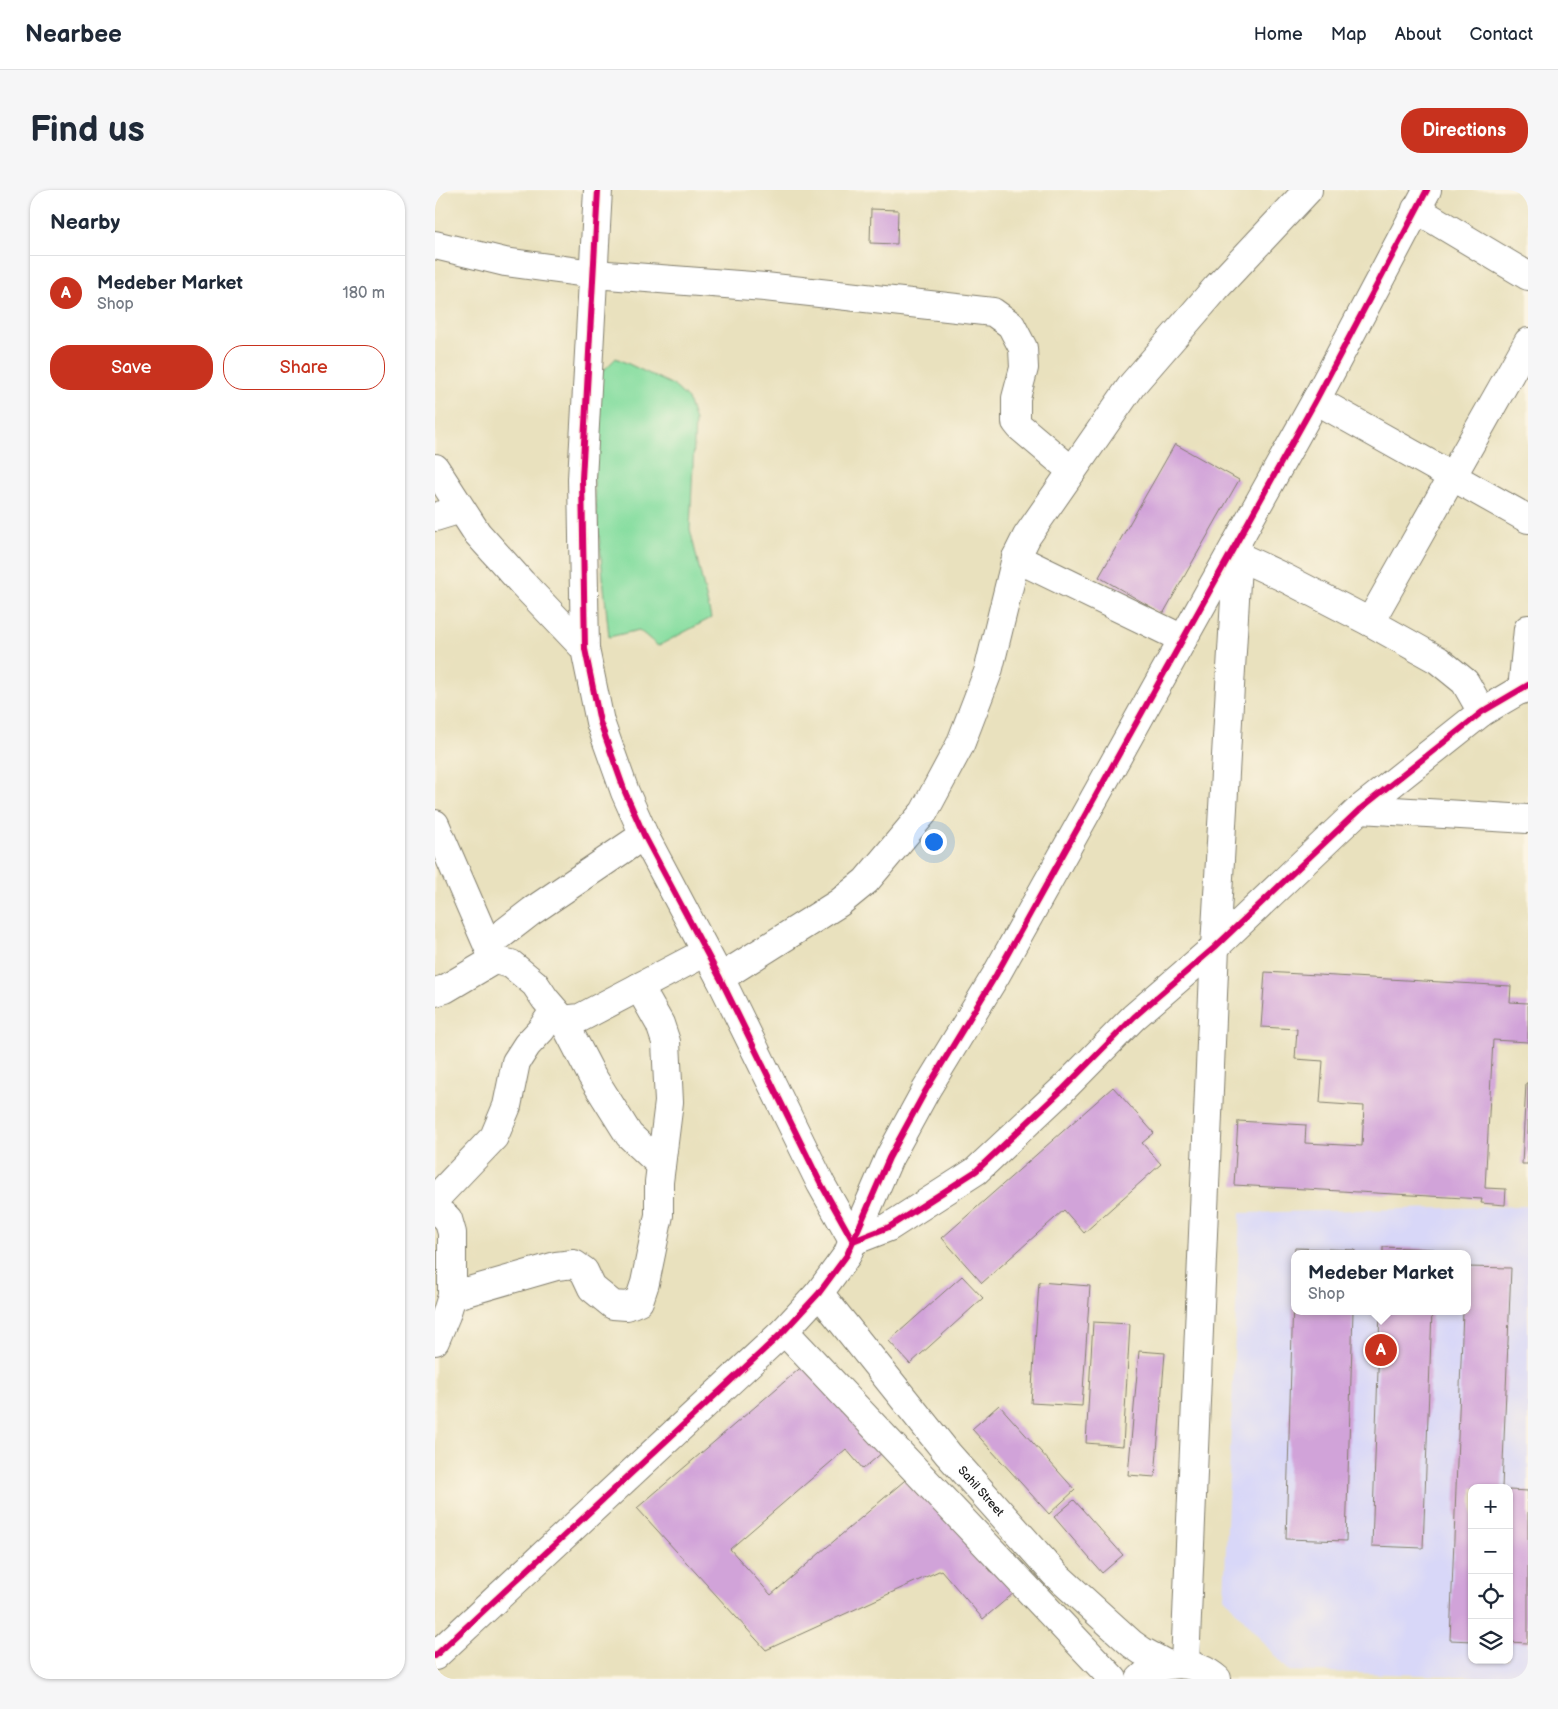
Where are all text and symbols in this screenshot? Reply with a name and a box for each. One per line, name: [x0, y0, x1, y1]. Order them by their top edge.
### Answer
text: Nearbee: [25, 20, 122, 49]
text: Home: [1254, 24, 1303, 45]
text: Map: [1331, 24, 1367, 45]
text: About: [1395, 24, 1442, 45]
text: Contact: [1470, 24, 1533, 45]
button: Directions: [1401, 108, 1528, 153]
text: Find us: [30, 109, 145, 152]
text: Nearby: [50, 210, 120, 235]
text: Medeber Market: [97, 272, 243, 295]
text: A: [61, 284, 71, 303]
text: 180 m: [343, 284, 385, 303]
text: Shop: [97, 295, 134, 314]
button: Save: [50, 345, 213, 390]
button: Share: [223, 345, 385, 390]
your location: [921, 829, 947, 855]
popup: [1291, 1250, 1471, 1315]
text: Medeber Market: [1308, 1262, 1454, 1285]
text: Shop: [1308, 1285, 1345, 1304]
pin: A: [1365, 1331, 1397, 1369]
street label: Sahil Street: [955, 1463, 1008, 1520]
map controls: [1468, 1484, 1513, 1664]
button: +: [1468, 1484, 1513, 1529]
button: −: [1468, 1529, 1513, 1574]
button: locate: [1468, 1574, 1513, 1619]
button: layers: [1468, 1619, 1513, 1664]

